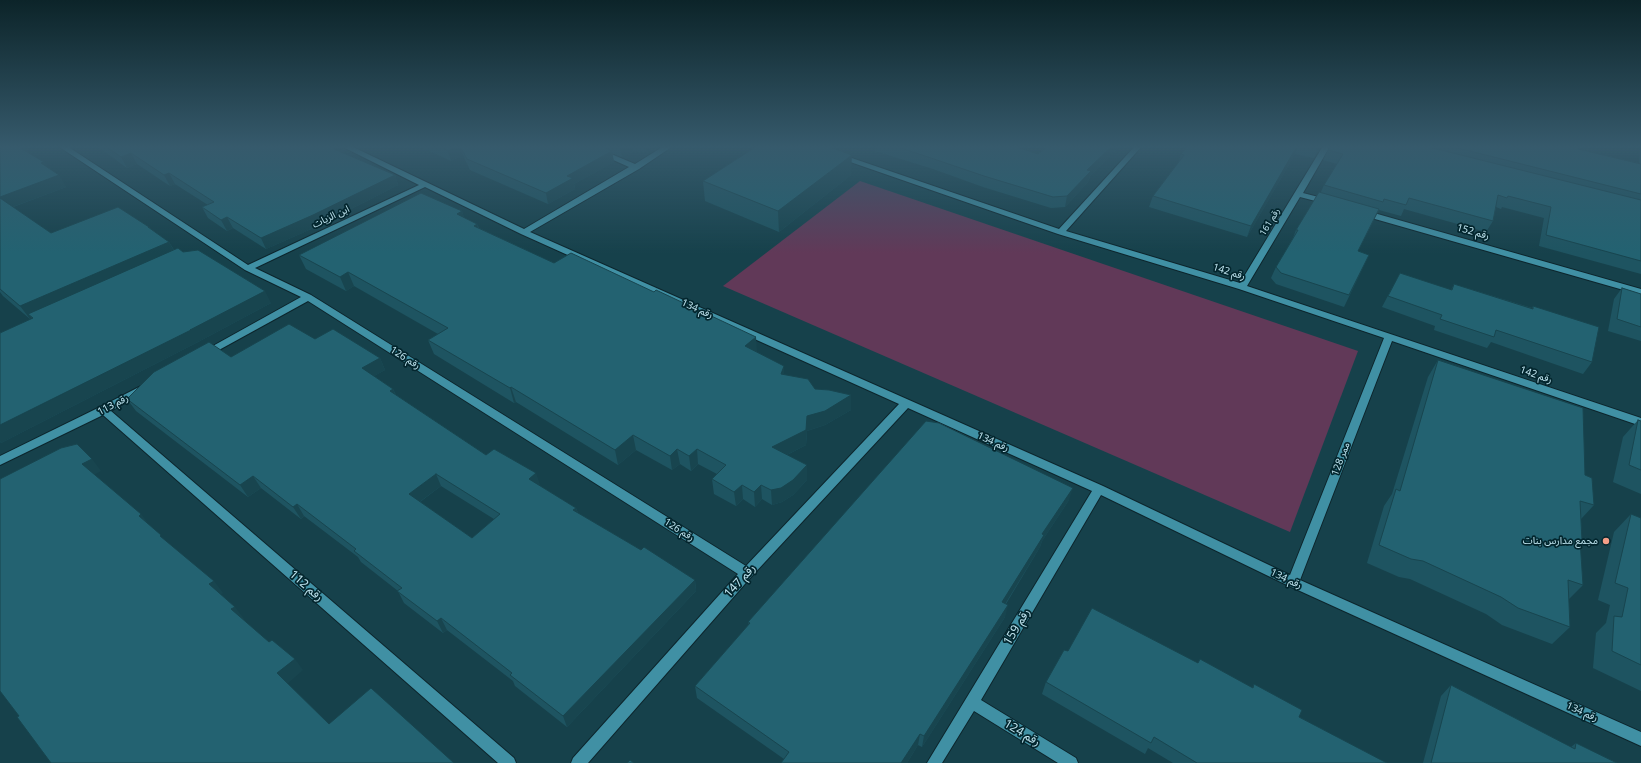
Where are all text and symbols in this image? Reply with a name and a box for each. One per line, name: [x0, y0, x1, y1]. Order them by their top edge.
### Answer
street label: ابن الزيات: [311, 203, 351, 231]
street label: رقم 161: [1258, 206, 1282, 238]
street label: رقم 152: [1455, 222, 1491, 242]
street label: رقم 142: [1211, 261, 1247, 283]
street label: رقم 134: [679, 297, 715, 321]
street label: رقم 126: [388, 344, 422, 372]
street label: رقم 142: [1518, 364, 1554, 386]
street label: رقم 113: [96, 392, 130, 418]
street label: رقم 134: [975, 430, 1011, 454]
street label: ممر 128: [1329, 441, 1353, 477]
street label: رقم 126: [662, 516, 696, 544]
place label: مجمع مدارس بنات: [1523, 535, 1598, 547]
marker: مجمع مدارس بنات: [1601, 536, 1611, 546]
street label: رقم 147: [721, 561, 759, 601]
street label: رقم 112: [286, 567, 326, 605]
street label: رقم 134: [1268, 567, 1304, 591]
street label: رقم 159: [1001, 606, 1033, 648]
street label: رقم 134: [1564, 700, 1600, 724]
street label: رقم 124: [1001, 717, 1043, 749]

